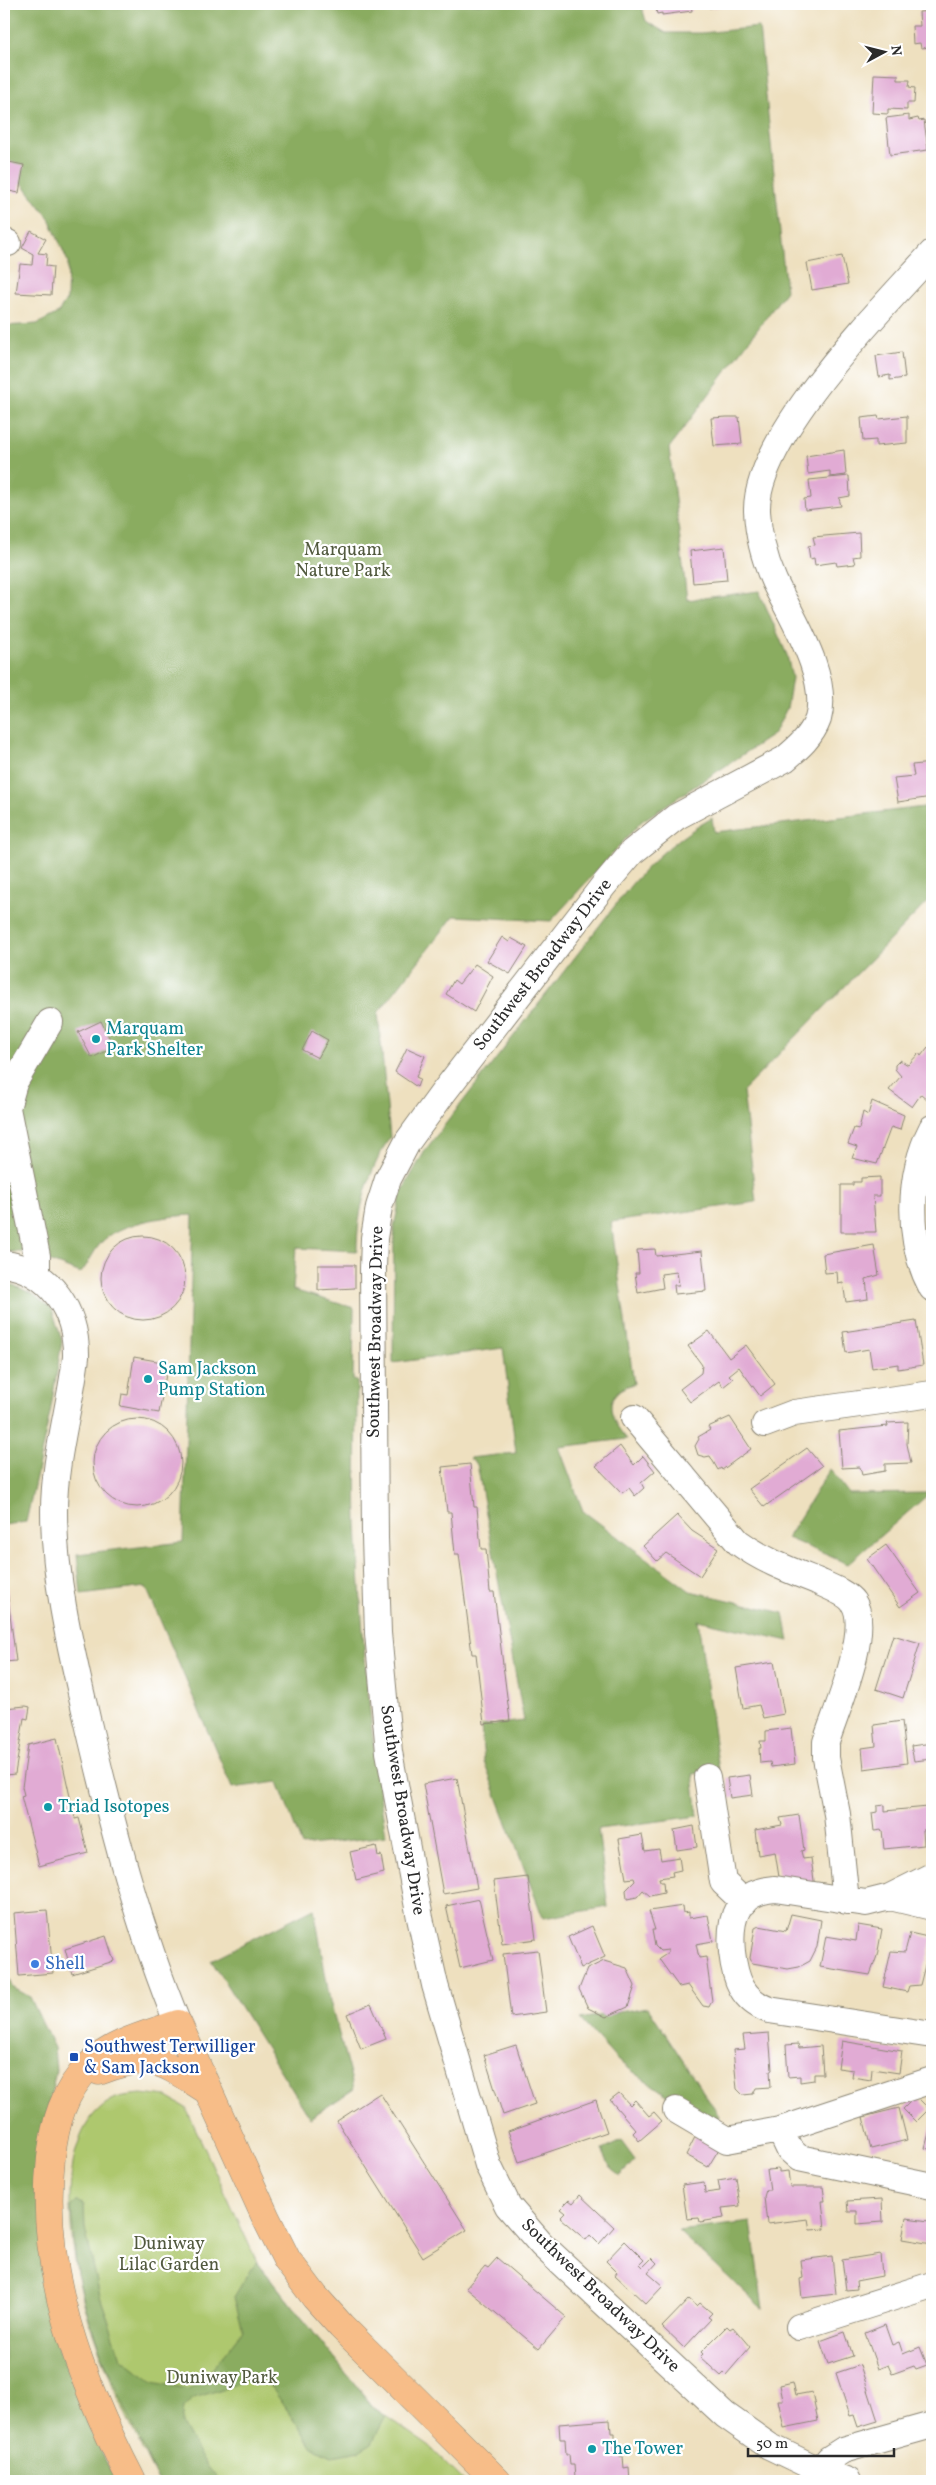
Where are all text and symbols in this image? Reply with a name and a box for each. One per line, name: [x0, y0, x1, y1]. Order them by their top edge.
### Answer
north arrow: [858, 28, 908, 78]
text: N: [885, 44, 905, 57]
park label: Marquam Nature Park: [296, 538, 391, 584]
street label: Southwest Broadway Drive: [468, 874, 618, 1056]
place label: Marquam Park Shelter: [106, 1017, 204, 1063]
marker: Marquam Park Shelter: [90, 1033, 102, 1045]
street label: Southwest Broadway Drive: [362, 1226, 390, 1438]
place label: Sam Jackson Pump Station: [158, 1357, 266, 1403]
marker: Sam Jackson Pump Station: [142, 1373, 154, 1385]
street label: Southwest Broadway Drive: [373, 1703, 431, 1917]
place label: Triad Isotopes: [58, 1795, 169, 1820]
marker: Triad Isotopes: [42, 1801, 54, 1813]
place label: Shell: [45, 1952, 85, 1977]
marker: Shell: [29, 1958, 41, 1970]
place label: Southwest Terwilliger & Sam Jackson: [84, 2035, 256, 2081]
marker: Southwest Terwilliger & Sam Jackson: [68, 2051, 80, 2063]
street label: Southwest Broadway Drive: [515, 2213, 685, 2379]
park label: Duniway Lilac Garden: [119, 2232, 220, 2278]
park label: Duniway Park: [166, 2366, 278, 2391]
scale bar: [748, 2425, 895, 2457]
text: 50 m: [756, 2434, 788, 2455]
place label: The Tower: [602, 2437, 683, 2462]
marker: The Tower: [586, 2443, 598, 2455]

